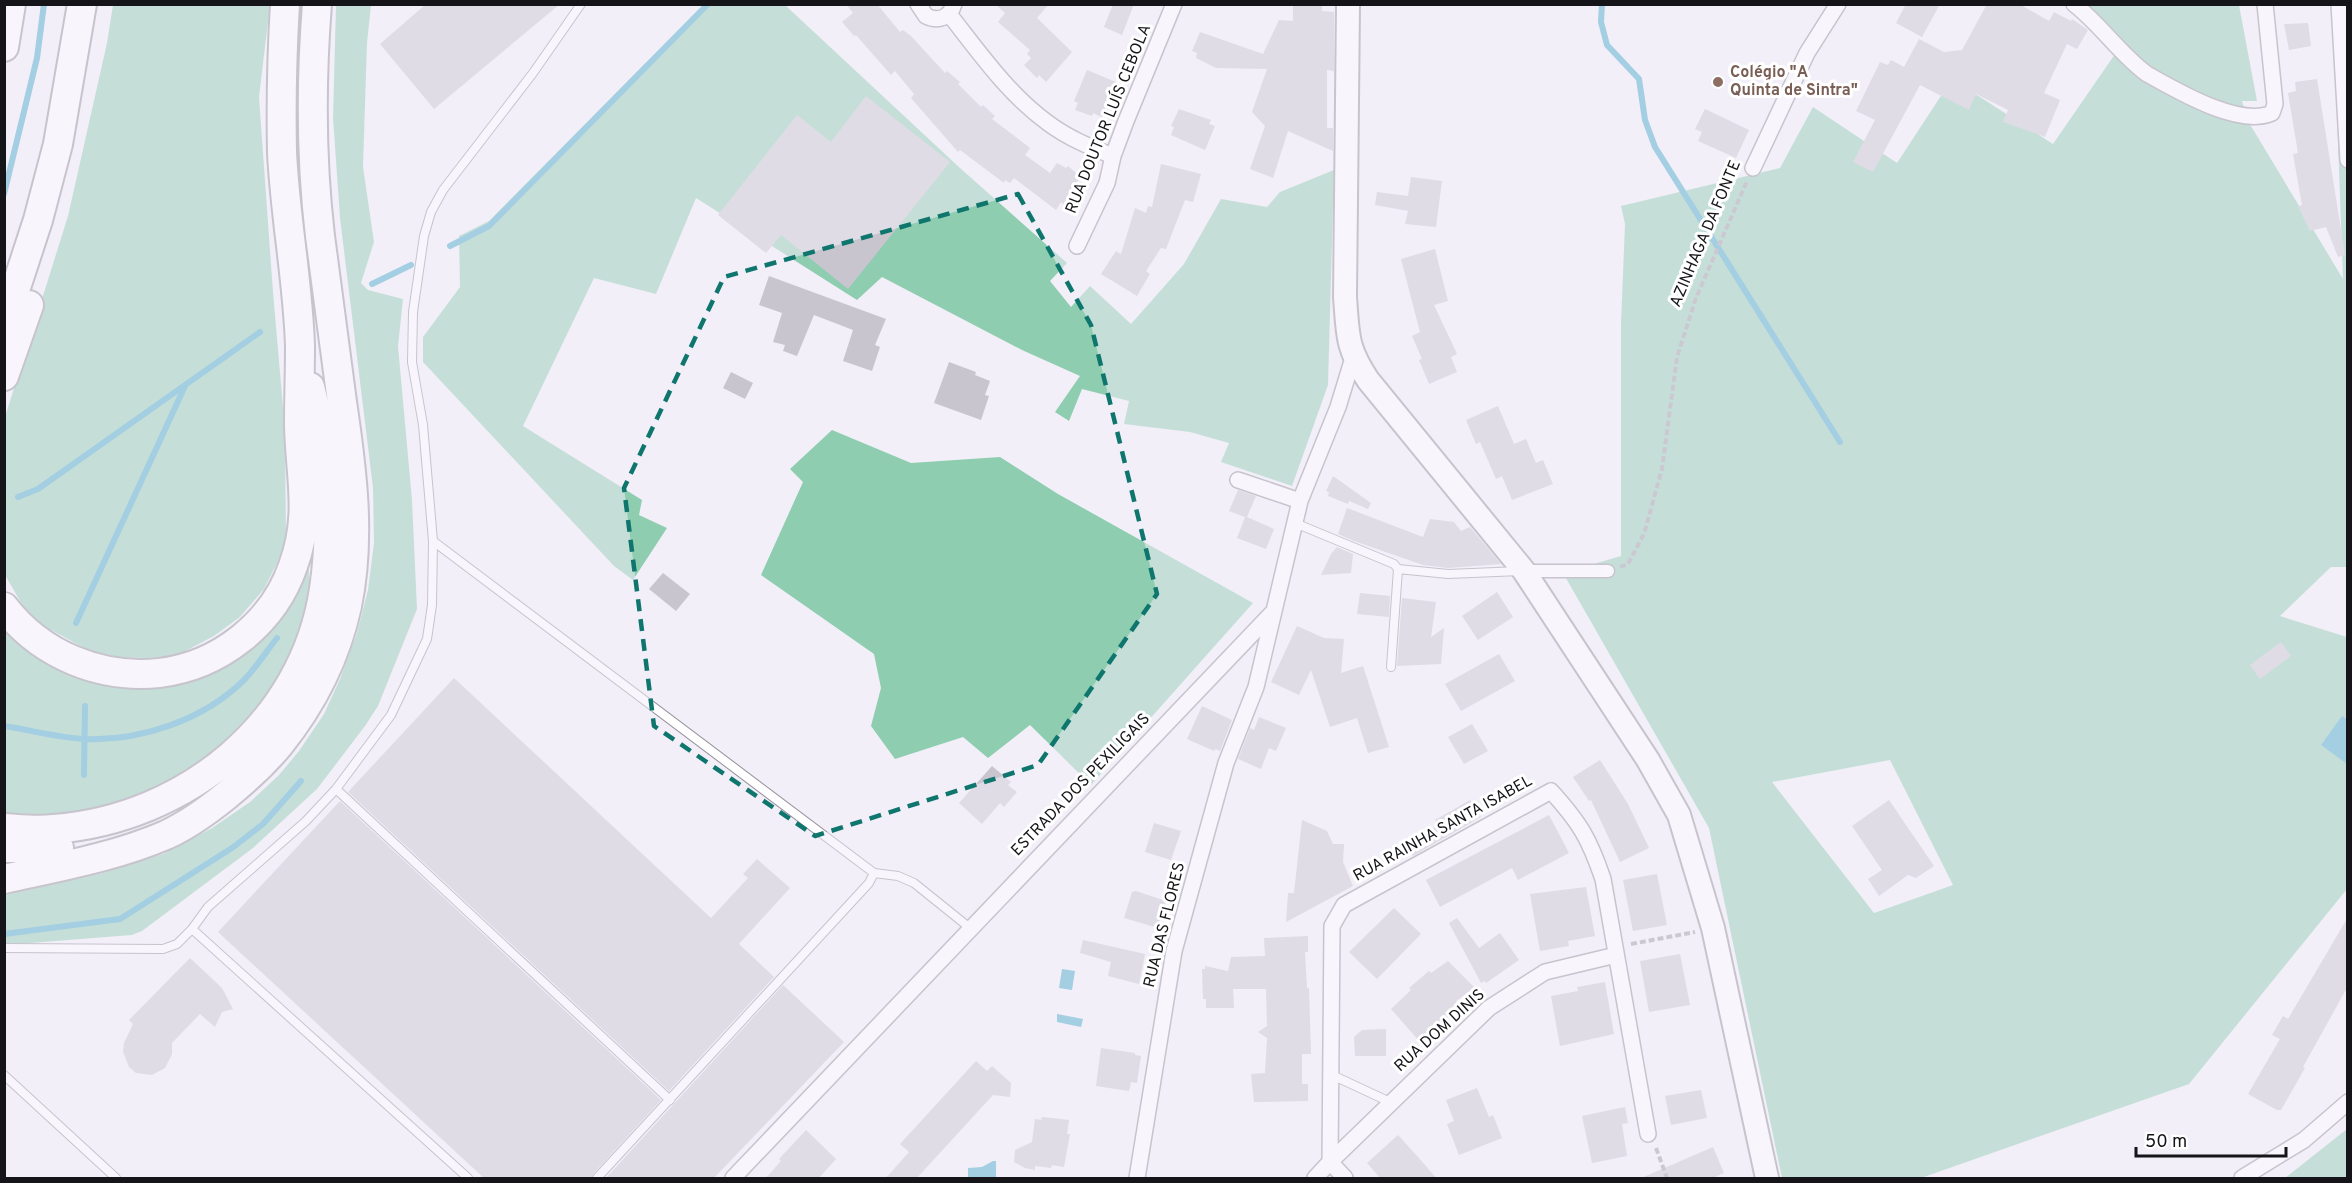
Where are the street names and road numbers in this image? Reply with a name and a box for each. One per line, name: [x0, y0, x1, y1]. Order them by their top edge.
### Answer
street label: RUA DOUTOR LUÍS CEBOLA: [1060, 20, 1156, 217]
street label: AZINHAGA DA FONTE: [1666, 158, 1746, 310]
street label: ESTRADA DOS PEXILIGAIS: [1007, 709, 1155, 861]
street label: RUA RAINHA SANTA ISABEL: [1350, 771, 1536, 887]
street label: RUA DAS FLORES: [1140, 860, 1190, 990]
street label: RUA DOM DINIS: [1391, 985, 1489, 1077]

